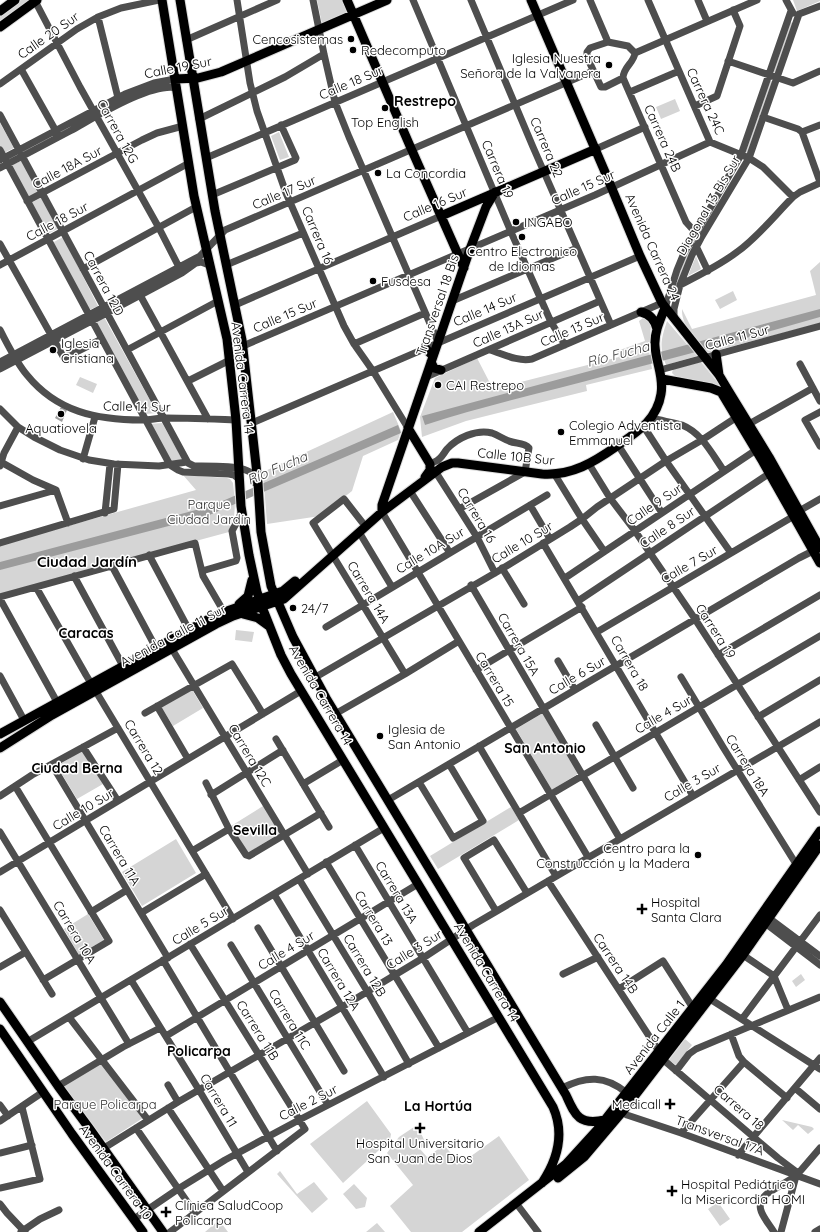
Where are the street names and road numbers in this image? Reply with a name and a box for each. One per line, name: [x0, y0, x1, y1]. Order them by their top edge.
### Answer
street label: Calle 20 Sur: [14, 8, 82, 62]
street label: Calle 19 Sur: [143, 53, 213, 81]
street label: Calle 18 Sur: [316, 61, 386, 103]
street label: Carrera 24C: [684, 65, 729, 137]
street label: Carrera 12G: [94, 96, 142, 166]
street label: Carrera 24B: [641, 102, 685, 174]
street label: Carrera 22: [527, 114, 567, 180]
street label: Carrera 19: [479, 137, 517, 201]
street label: Calle 18A Sur: [29, 142, 105, 192]
street label: Diagonal 13 Bis Sur: [673, 152, 743, 258]
street label: Calle 15 Sur: [549, 166, 617, 208]
street label: Calle 17 Sur: [250, 171, 318, 213]
street label: Calle 16 Sur: [400, 183, 470, 225]
street label: Avenida Carrera 24: [622, 191, 684, 303]
street label: Calle 18 Sur: [23, 198, 91, 244]
street label: Carrera 16: [299, 204, 337, 266]
street label: Carrera 12D: [80, 248, 128, 318]
street label: Transversal 18 Bis: [412, 252, 462, 358]
street label: Calle 14 Sur: [451, 288, 519, 330]
street label: Calle 15 Sur: [250, 294, 320, 336]
street label: Calle 13A Sur: [470, 305, 546, 351]
street label: Calle 13 Sur: [538, 308, 606, 350]
street label: Avenida Carrera 14: [228, 321, 258, 435]
street label: Calle 11 Sur: [703, 321, 771, 353]
street label: Calle 14 Sur: [103, 397, 171, 415]
street label: Calle 10B Sur: [477, 444, 555, 468]
street label: Calle 9 Sur: [623, 480, 685, 528]
street label: Carrera 16: [454, 485, 500, 545]
street label: Calle 8 Sur: [636, 503, 698, 551]
street label: Calle 10 Sur: [488, 517, 556, 567]
street label: Calle 10A Sur: [393, 523, 467, 577]
street label: Calle 7 Sur: [658, 541, 720, 587]
street label: Carrera 14A: [344, 558, 394, 626]
street label: Avenida Calle 11 Sur: [117, 600, 229, 670]
street label: Carrera 19: [692, 601, 740, 661]
street label: Carrera 15A: [495, 610, 543, 678]
street label: Carrera 18: [608, 632, 652, 694]
street label: Avenida Carrera 14: [286, 642, 356, 748]
street label: Carrera 15: [472, 649, 518, 709]
street label: Calle 6 Sur: [546, 652, 608, 698]
street label: Calle 4 Sur: [632, 691, 694, 737]
street label: Carrera 12: [121, 716, 167, 778]
street label: Carrera 12C: [225, 721, 275, 790]
street label: Carrera 18A: [723, 731, 774, 799]
street label: Calle 3 Sur: [661, 759, 723, 805]
street label: Calle 10 Sur: [49, 784, 117, 834]
street label: Carrera 11A: [96, 822, 145, 889]
street label: Carrera 13A: [372, 858, 422, 926]
street label: Carrera 13: [352, 888, 396, 948]
street label: Carrera 10A: [50, 898, 100, 967]
street label: Calle 5 Sur: [169, 902, 231, 948]
street label: Avenida Carrera 14: [451, 919, 523, 1025]
street label: Calle 3 Sur: [383, 925, 445, 973]
street label: Calle 4 Sur: [255, 927, 317, 973]
street label: Carrera 14B: [590, 930, 642, 996]
street label: Carrera 12B: [340, 931, 390, 999]
street label: Carrera 12A: [314, 945, 364, 1014]
street label: Carrera 11C: [266, 986, 315, 1053]
street label: Carrera 11B: [233, 997, 283, 1063]
street label: Avenida Calle 1: [620, 997, 688, 1077]
street label: Carrera 11: [197, 1070, 241, 1130]
street label: Calle 2 Sur: [276, 1080, 340, 1124]
street label: Carrera 18: [711, 1081, 767, 1133]
street label: Transversal 17A: [674, 1112, 767, 1159]
street label: Avenida Carrera 10: [76, 1121, 156, 1223]

